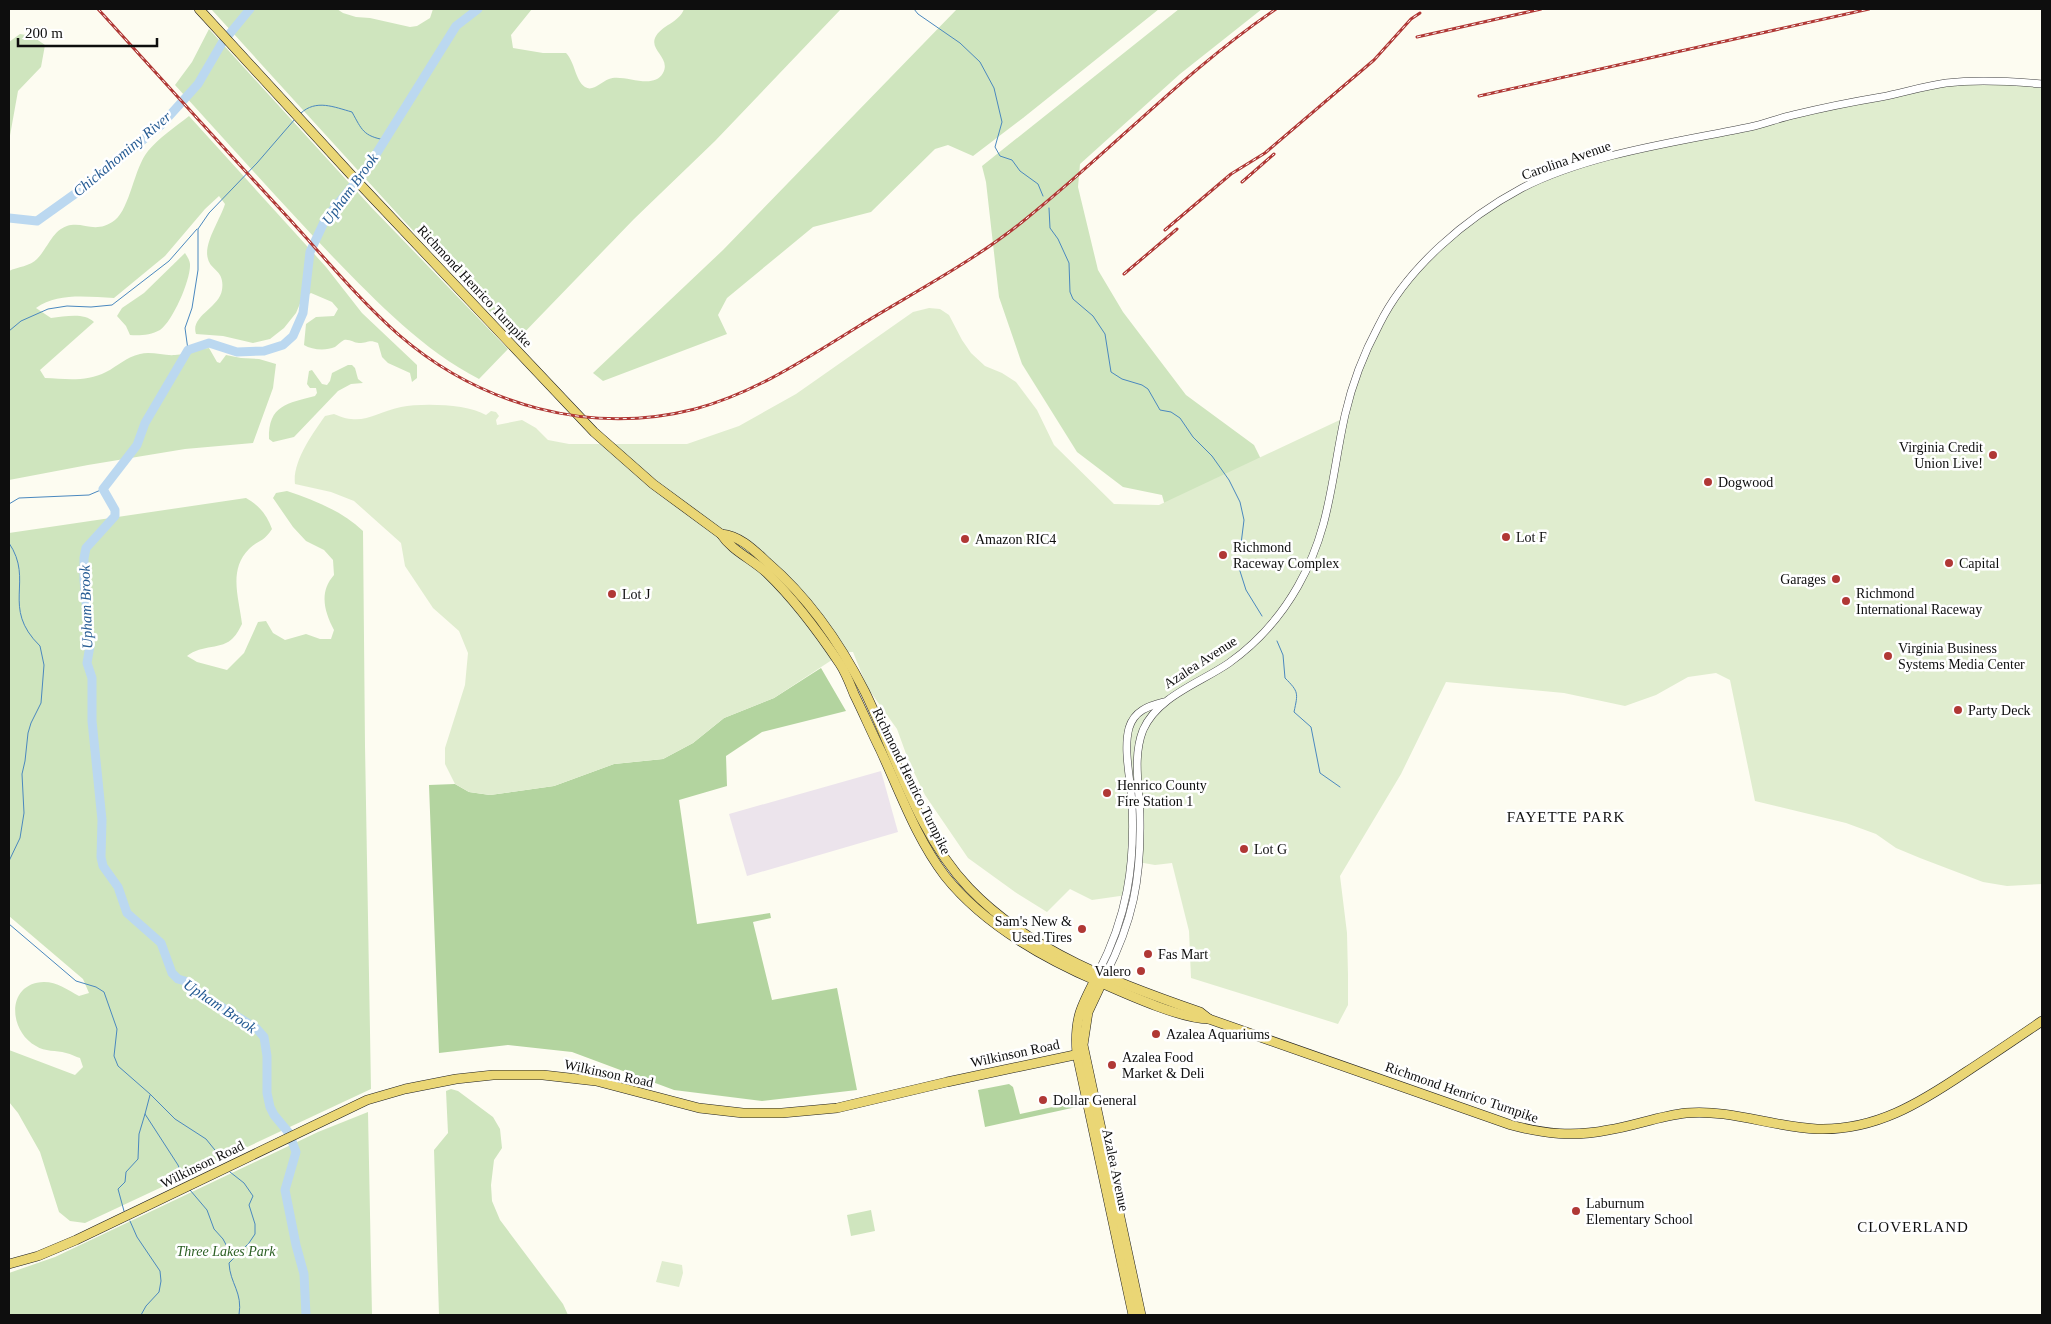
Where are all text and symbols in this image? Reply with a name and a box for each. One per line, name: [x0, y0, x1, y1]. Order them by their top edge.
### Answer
scale bar: [18, 15, 156, 47]
text: 200 m: [25, 25, 63, 41]
water label: Chickahominy River: [70, 108, 174, 200]
street label: Carolina Avenue: [1520, 138, 1613, 183]
water label: Upham Brook: [319, 150, 381, 228]
street label: Richmond Henrico Turnpike: [414, 222, 535, 350]
place label: Virginia Credit Union Live!: [1899, 440, 1983, 471]
marker: Virginia Credit Union Live!: [1987, 449, 1999, 461]
place label: Dogwood: [1718, 475, 1773, 490]
marker: Dogwood: [1702, 476, 1714, 488]
place label: Lot F: [1516, 530, 1547, 545]
marker: Lot F: [1500, 531, 1512, 543]
place label: Amazon RIC4: [975, 532, 1056, 547]
marker: Amazon RIC4: [959, 533, 971, 545]
place label: Richmond Raceway Complex: [1233, 540, 1339, 571]
marker: Richmond Raceway Complex: [1217, 549, 1229, 561]
place label: Capital: [1959, 556, 2000, 571]
marker: Capital: [1943, 557, 1955, 569]
water label: Upham Brook: [77, 564, 95, 649]
place label: Garages: [1780, 572, 1826, 587]
marker: Garages: [1830, 573, 1842, 585]
place label: Richmond International Raceway: [1856, 586, 1982, 617]
place label: Lot J: [622, 587, 651, 602]
marker: Lot J: [606, 588, 618, 600]
marker: Richmond International Raceway: [1840, 595, 1852, 607]
street label: Azalea Avenue: [1161, 633, 1240, 692]
place label: Virginia Business Systems Media Center: [1898, 641, 2025, 672]
marker: Virginia Business Systems Media Center: [1882, 650, 1894, 662]
place label: Party Deck: [1968, 703, 2031, 718]
marker: Party Deck: [1952, 704, 1964, 716]
street label: Richmond Henrico Turnpike: [870, 706, 954, 857]
place label: Henrico County Fire Station 1: [1117, 778, 1207, 809]
marker: Henrico County Fire Station 1: [1101, 787, 1113, 799]
district label: FAYETTE PARK: [1507, 809, 1625, 825]
place label: Lot G: [1254, 842, 1287, 857]
marker: Lot G: [1238, 843, 1250, 855]
place label: Sam's New & Used Tires: [995, 914, 1072, 945]
marker: Sam's New & Used Tires: [1076, 923, 1088, 935]
place label: Fas Mart: [1158, 947, 1208, 962]
marker: Fas Mart: [1142, 948, 1154, 960]
place label: Valero: [1094, 964, 1131, 979]
marker: Valero: [1135, 965, 1147, 977]
water label: Upham Brook: [181, 976, 260, 1036]
place label: Azalea Aquariums: [1166, 1027, 1270, 1042]
marker: Azalea Aquariums: [1150, 1028, 1162, 1040]
street label: Wilkinson Road: [969, 1037, 1061, 1070]
place label: Azalea Food Market & Deli: [1122, 1050, 1205, 1081]
street label: Wilkinson Road: [563, 1057, 655, 1090]
marker: Azalea Food Market & Deli: [1106, 1059, 1118, 1071]
street label: Richmond Henrico Turnpike: [1383, 1059, 1540, 1126]
place label: Dollar General: [1053, 1093, 1137, 1108]
marker: Dollar General: [1037, 1094, 1049, 1106]
street label: Azalea Avenue: [1099, 1127, 1132, 1213]
street label: Wilkinson Road: [158, 1138, 246, 1191]
place label: Laburnum Elementary School: [1586, 1196, 1693, 1227]
marker: Laburnum Elementary School: [1570, 1205, 1582, 1217]
district label: CLOVERLAND: [1857, 1219, 1969, 1235]
park label: Three Lakes Park: [176, 1244, 276, 1259]

